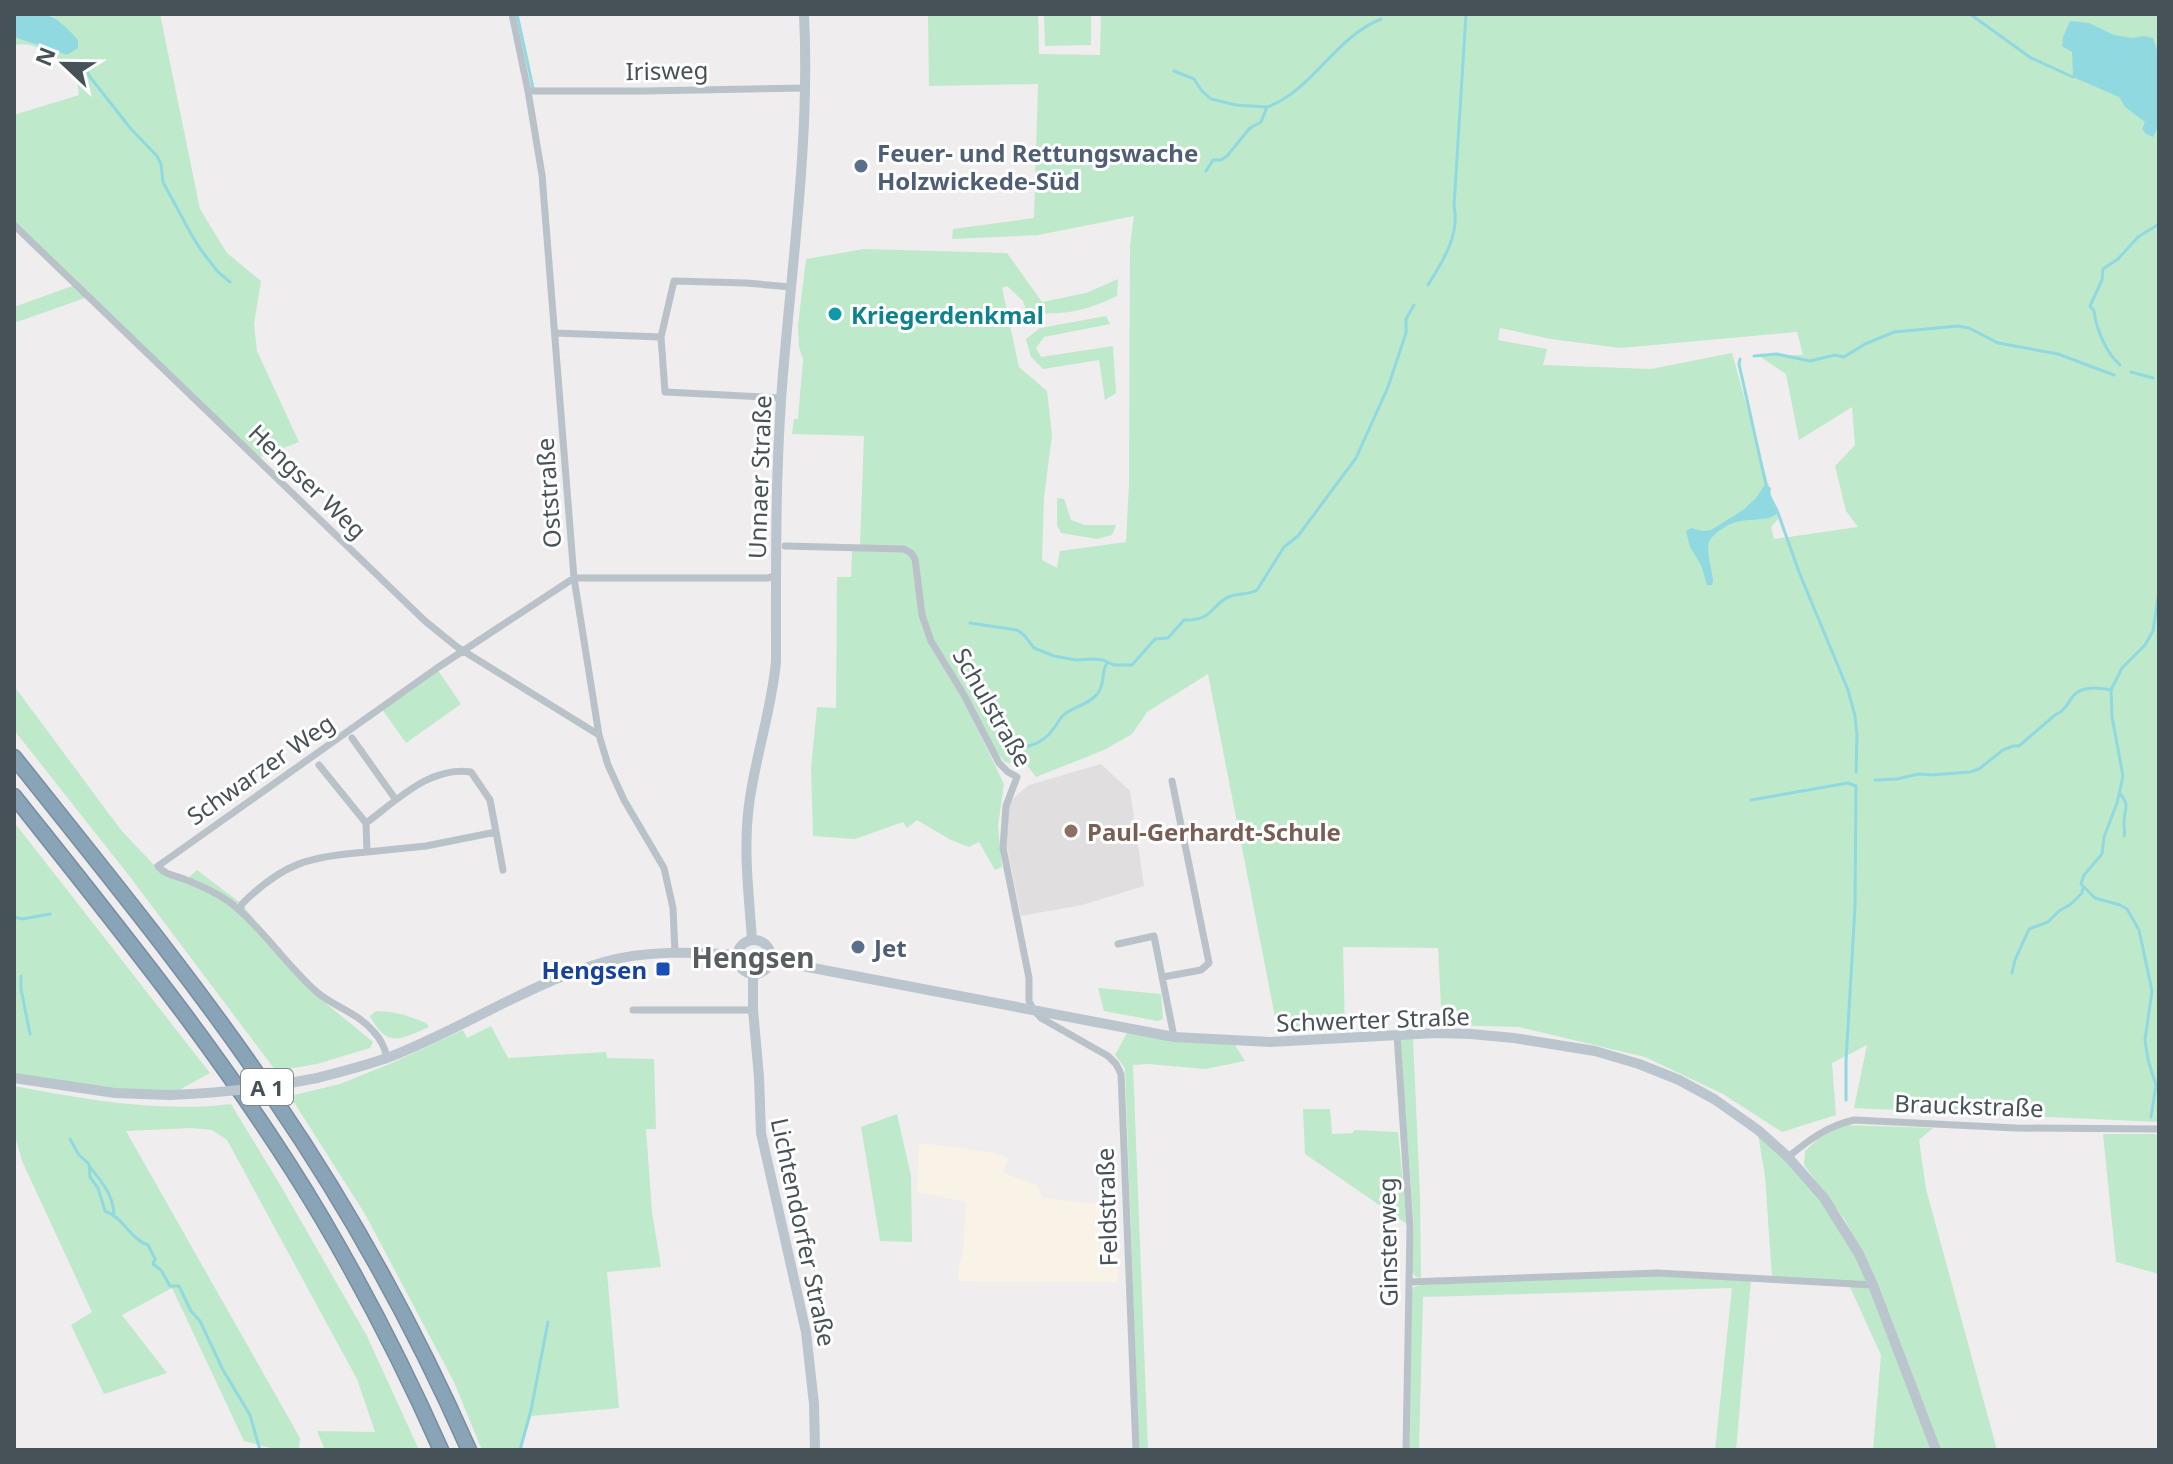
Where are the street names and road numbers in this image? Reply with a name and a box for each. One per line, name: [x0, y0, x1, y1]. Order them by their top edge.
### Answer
street label: Irisweg: [625, 53, 709, 87]
street label: Unnaer Straße: [740, 395, 778, 559]
street label: Hengser Weg: [242, 416, 374, 546]
street label: Oststraße: [528, 437, 568, 549]
street label: Schulstraße: [946, 641, 1040, 773]
street label: Schwarzer Weg: [180, 706, 340, 832]
street label: Schwerter Straße: [1276, 999, 1470, 1039]
road number: A 1: [241, 1069, 293, 1105]
street label: Brauckstraße: [1894, 1086, 2044, 1124]
street label: Lichtendorfer Straße: [764, 1115, 844, 1349]
street label: Feldstraße: [1087, 1147, 1125, 1267]
street label: Ginsterweg: [1369, 1177, 1405, 1307]

